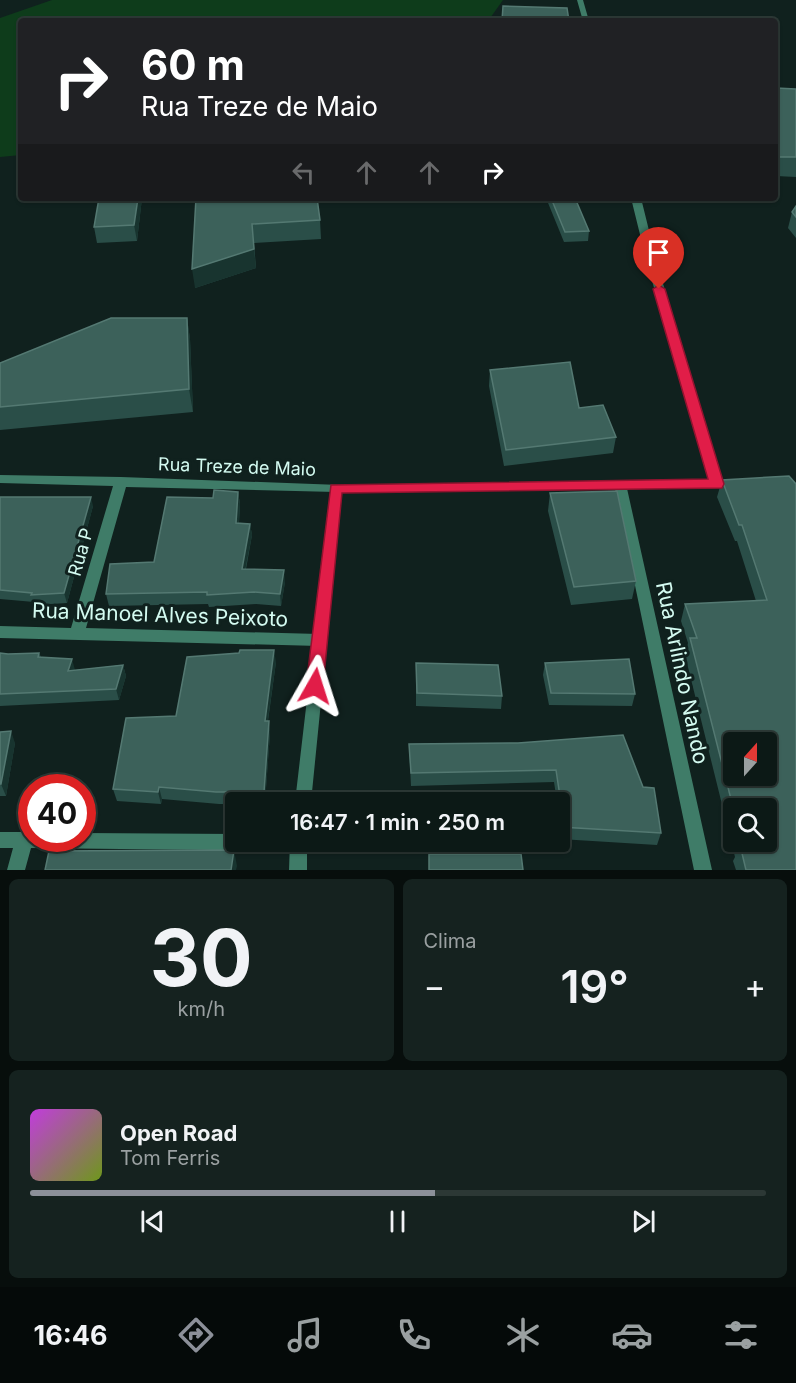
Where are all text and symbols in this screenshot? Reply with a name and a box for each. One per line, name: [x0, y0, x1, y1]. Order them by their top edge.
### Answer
text: 60 m: [141, 39, 245, 90]
icon: right: [42, 42, 120, 120]
text: Rua Treze de Maio: [141, 90, 378, 123]
icon: left: [287, 156, 320, 189]
icon: ahead: [350, 156, 383, 189]
icon: ahead: [413, 156, 446, 189]
icon: right: [476, 156, 509, 189]
pin: [633, 227, 684, 289]
icon: arrive: [642, 236, 675, 269]
street label: Rua Treze de Maio: [158, 453, 316, 480]
street label: Rua P: [64, 525, 97, 578]
street label: Rua Arlindo Nando: [651, 579, 714, 766]
street label: Rua Manoel Alves Peixoto: [31, 598, 289, 631]
position arrow: [283, 654, 347, 718]
north arrow: [723, 732, 777, 786]
map controls: [723, 732, 777, 852]
speed limit sign: 40: [18, 774, 96, 852]
button: search: [723, 798, 777, 852]
text: 16:47 · 1 min · 250 m: [290, 809, 505, 835]
text: 30: [150, 910, 253, 1005]
text: Clima: [424, 929, 477, 953]
text: 19°: [561, 959, 629, 1014]
text: −: [424, 966, 445, 1006]
text: +: [744, 966, 766, 1006]
text: km/h: [177, 997, 225, 1021]
text: Open Road: [120, 1120, 237, 1146]
text: Tom Ferris: [120, 1146, 220, 1170]
icon: previous: [136, 1205, 169, 1238]
icon: pause: [381, 1205, 414, 1238]
icon: next: [627, 1205, 660, 1238]
icon: directions: [175, 1314, 217, 1356]
icon: music: [284, 1314, 326, 1356]
icon: phone: [393, 1314, 435, 1356]
icon: climate: [502, 1314, 544, 1356]
icon: car: [611, 1314, 653, 1356]
icon: filters: [720, 1314, 762, 1356]
text: 16:46: [34, 1319, 108, 1352]

